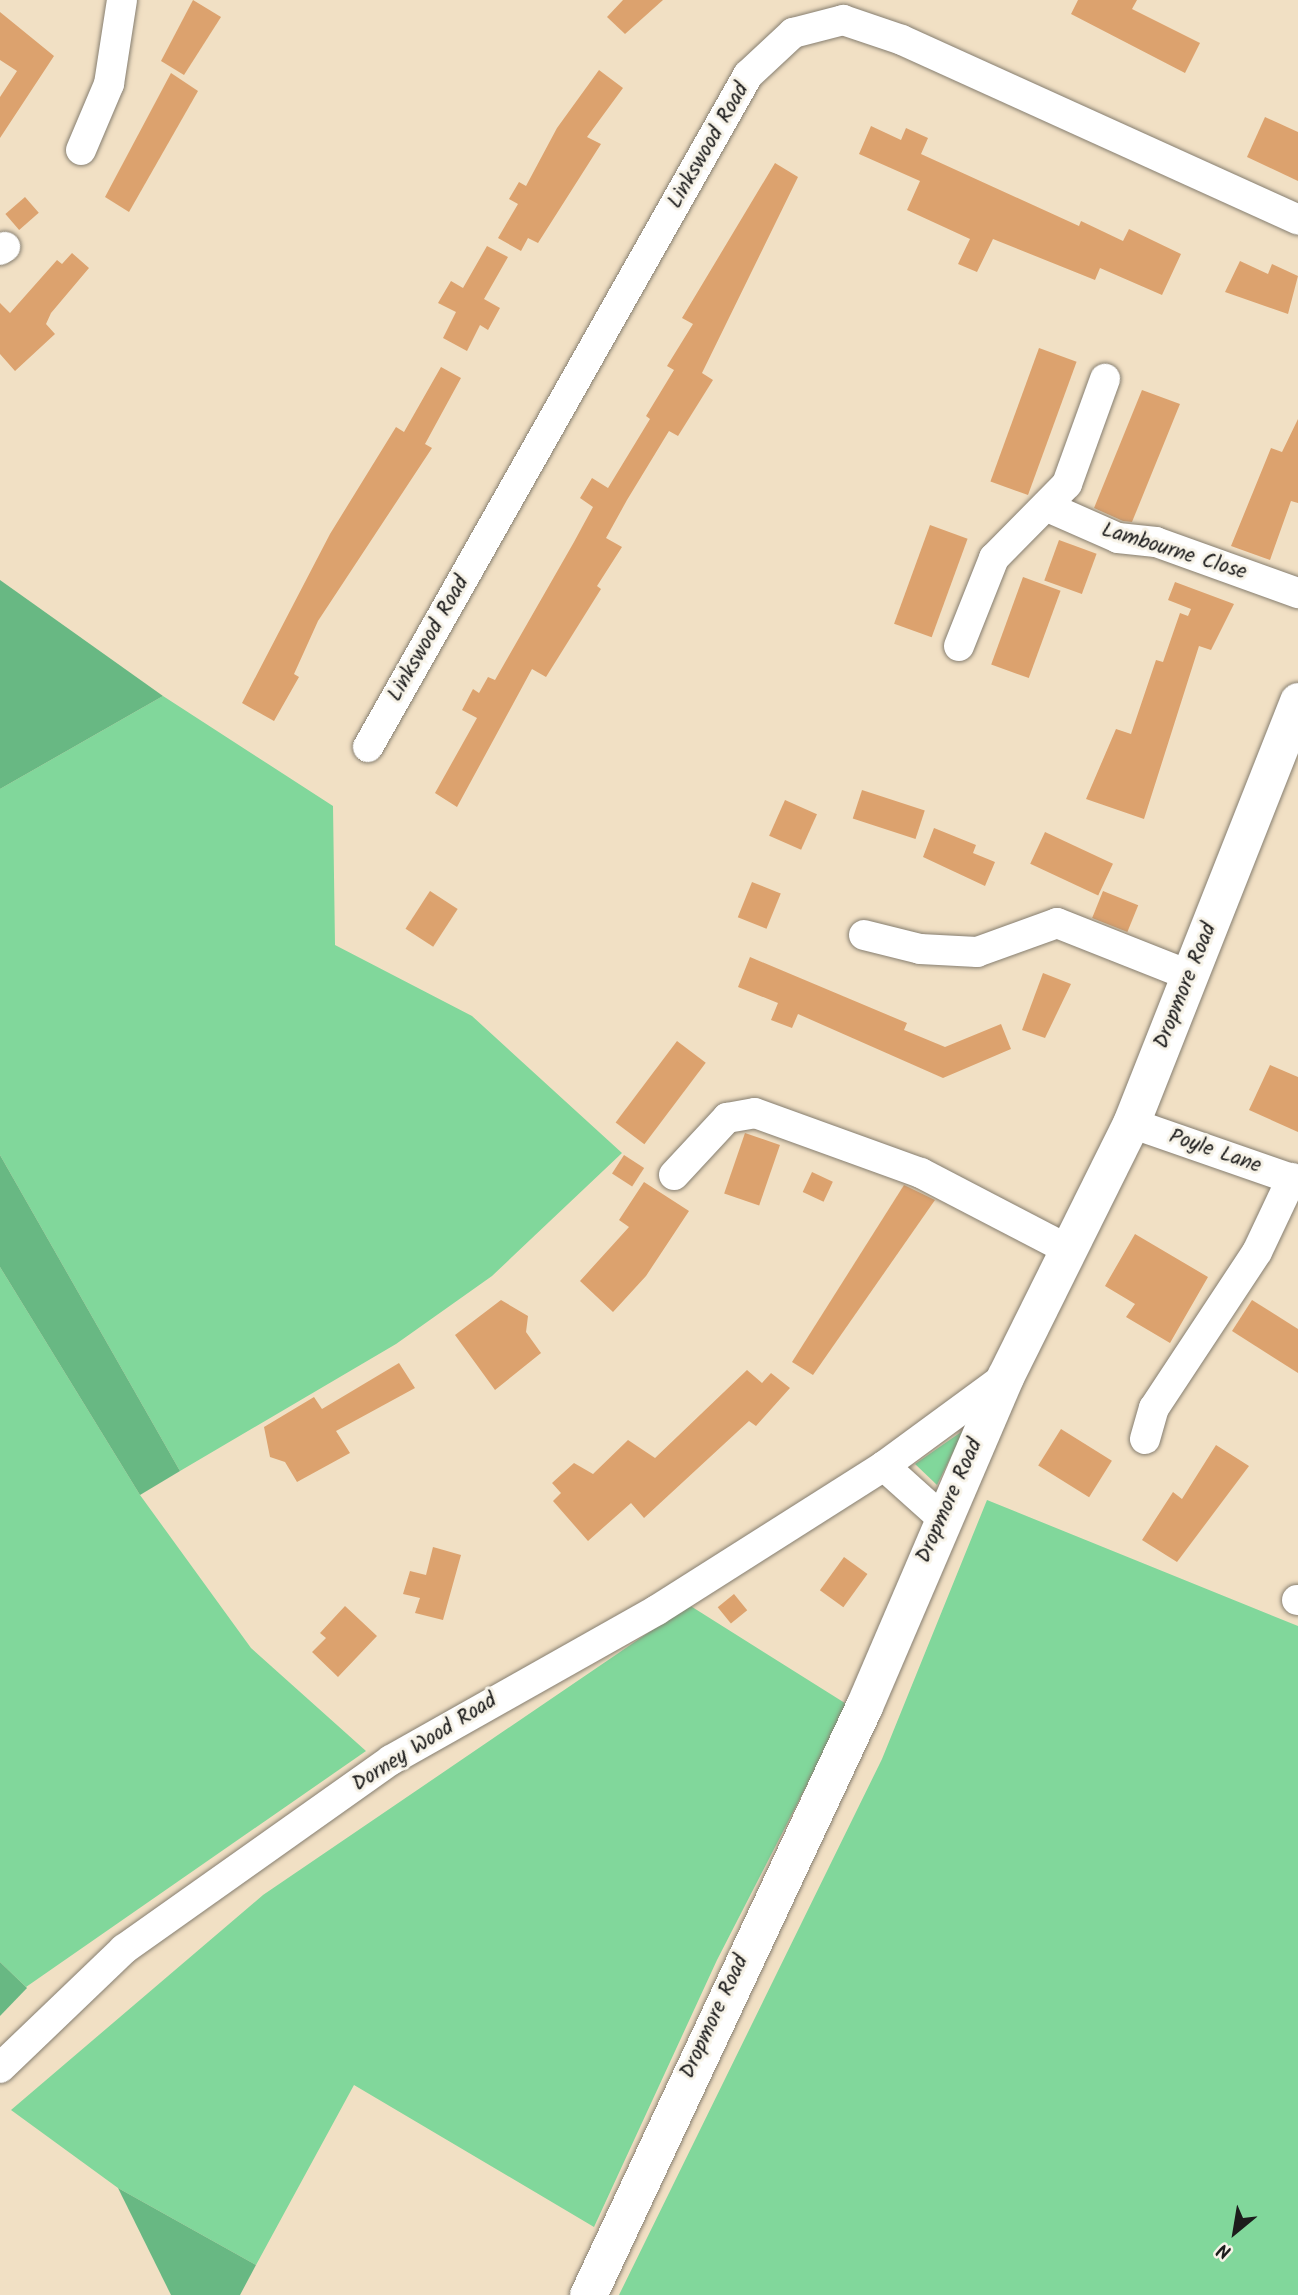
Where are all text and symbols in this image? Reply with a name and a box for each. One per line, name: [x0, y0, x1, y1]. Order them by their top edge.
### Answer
street label: Linkswood Road: [663, 79, 755, 213]
street label: Lambourne Close: [1098, 518, 1250, 586]
street label: Linkswood Road: [383, 572, 475, 706]
street label: Dropmore Road: [1149, 920, 1223, 1052]
street label: Poyle Lane: [1166, 1125, 1264, 1179]
street label: Dropmore Road: [911, 1435, 989, 1567]
street label: Dorney Wood Road: [348, 1688, 502, 1798]
street label: Dropmore Road: [675, 1951, 755, 2083]
north arrow: [1200, 2197, 1270, 2267]
text: N: [1212, 2234, 1237, 2266]

